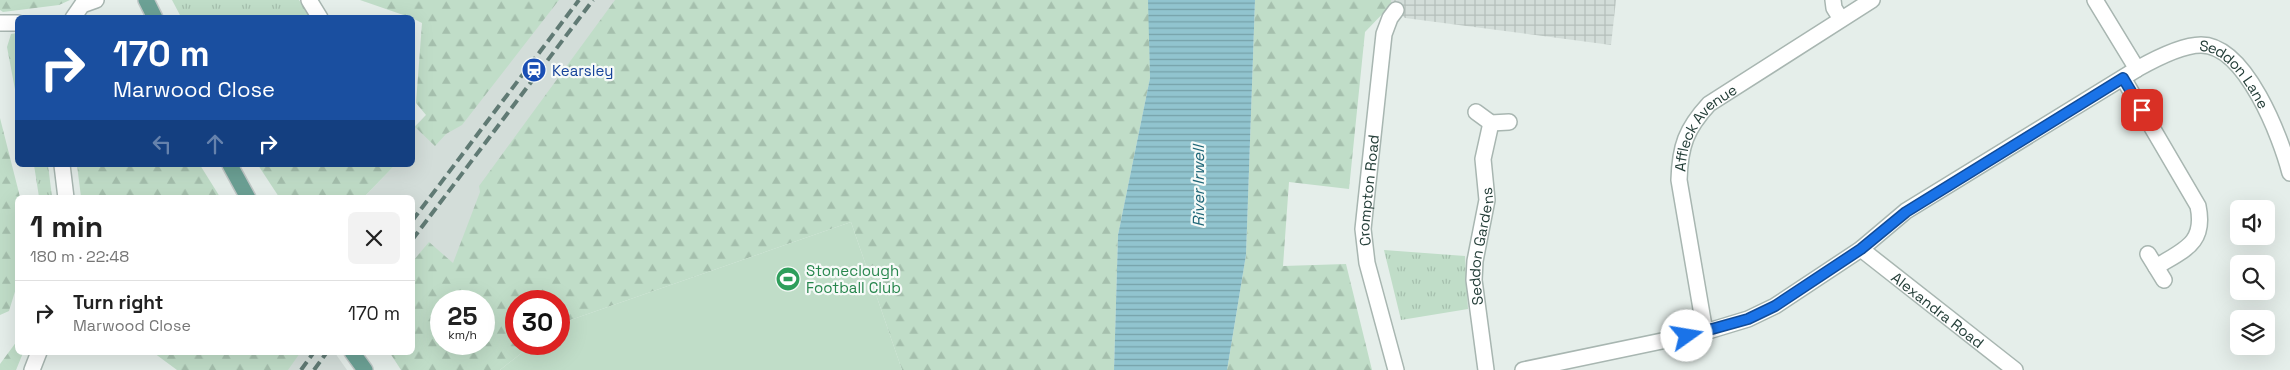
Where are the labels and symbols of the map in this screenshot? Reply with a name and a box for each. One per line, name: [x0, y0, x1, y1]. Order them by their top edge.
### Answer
street label: Seddon Lane: [2199, 35, 2274, 112]
station icon: Kearsley: [521, 57, 547, 83]
place label: Kearsley: [552, 61, 614, 80]
street label: Affleck Avenue: [1670, 79, 1740, 172]
pin: [2121, 89, 2163, 131]
street label: Crompton Road: [1353, 133, 1383, 247]
water label: River Irwell: [1188, 143, 1209, 227]
street label: Seddon Gardens: [1464, 186, 1497, 307]
place label: Stoneclough Football Club: [806, 261, 901, 297]
sports icon: Stoneclough Football Club: [775, 266, 801, 292]
street label: Alexandra Road: [1888, 267, 1988, 352]
speed limit sign: 30: [505, 290, 570, 355]
position arrow: [1660, 309, 1712, 361]

